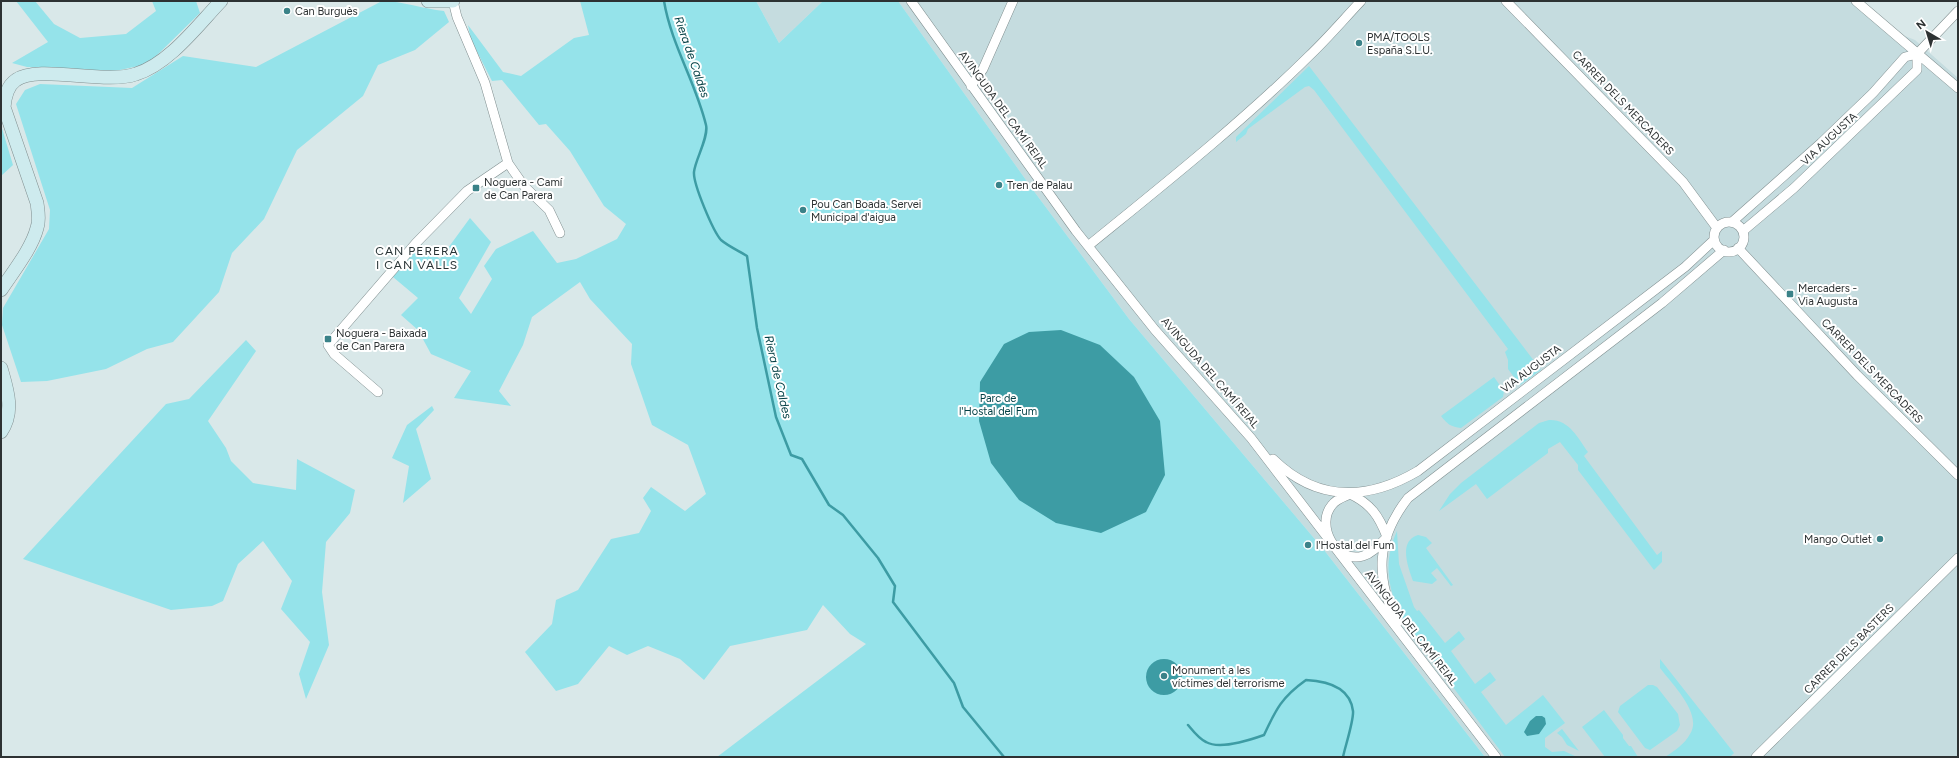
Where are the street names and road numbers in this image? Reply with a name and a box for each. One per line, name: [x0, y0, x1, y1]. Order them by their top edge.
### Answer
street label: CARRER DELS MERCADERS: [1570, 48, 1677, 158]
street label: AVINGUDA DEL CAMÍ REIAL: [956, 49, 1050, 172]
street label: VIA AUGUSTA: [1798, 109, 1860, 168]
street label: AVINGUDA DEL CAMÍ REIAL: [1158, 315, 1262, 431]
street label: CARRER DELS MERCADERS: [1819, 316, 1926, 426]
street label: VIA AUGUSTA: [1498, 342, 1564, 396]
street label: AVINGUDA DEL CAMÍ REIAL: [1362, 568, 1460, 688]
street label: CARRER DELS BASTERS: [1801, 601, 1897, 697]

